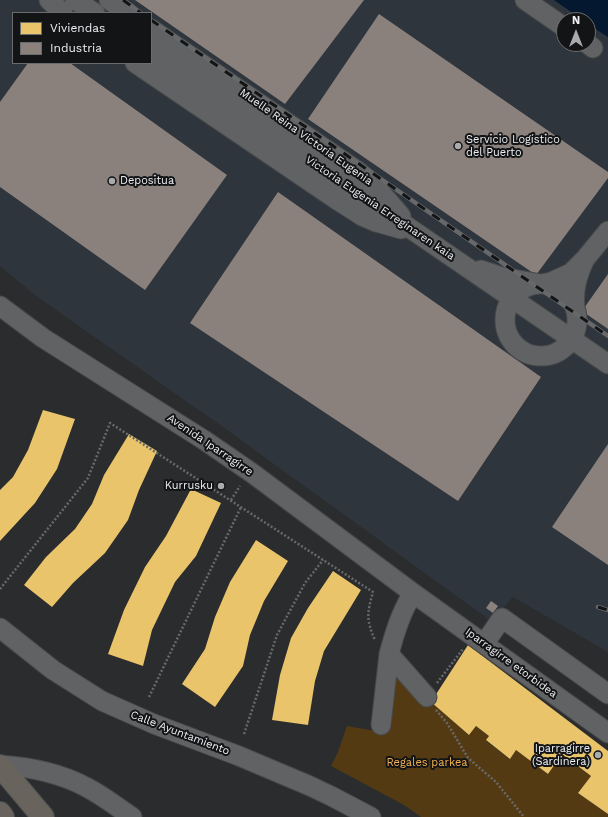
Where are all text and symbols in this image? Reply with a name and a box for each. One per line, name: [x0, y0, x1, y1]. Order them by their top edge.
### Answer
legend: [12, 12, 152, 64]
north arrow: [556, 12, 596, 52]
text: N: [572, 14, 580, 27]
text: Viviendas: [50, 21, 105, 35]
text: Industria: [50, 41, 102, 55]
street label: Muelle Reina Victoria Eugenia: [237, 86, 375, 188]
place label: Servicio Logístico del Puerto: [466, 133, 560, 159]
marker: Servicio Logístico del Puerto: [453, 141, 463, 151]
street label: Victoria Eugenia Erreginaren kaia: [303, 153, 457, 263]
place label: Depositua: [120, 174, 174, 188]
marker: Depositua: [107, 176, 117, 186]
street label: Avenida Iparragirre: [164, 411, 256, 479]
place label: Kurrusku: [165, 479, 213, 493]
marker: Kurrusku: [216, 481, 226, 491]
street label: Iparragirre etorbidea: [463, 625, 559, 701]
street label: Calle Ayuntamiento: [129, 708, 231, 758]
place label: Iparragirre (Sardinera): [532, 742, 590, 768]
marker: Iparragirre (Sardinera): [593, 750, 603, 760]
park label: Regales parkea: [386, 756, 468, 770]

